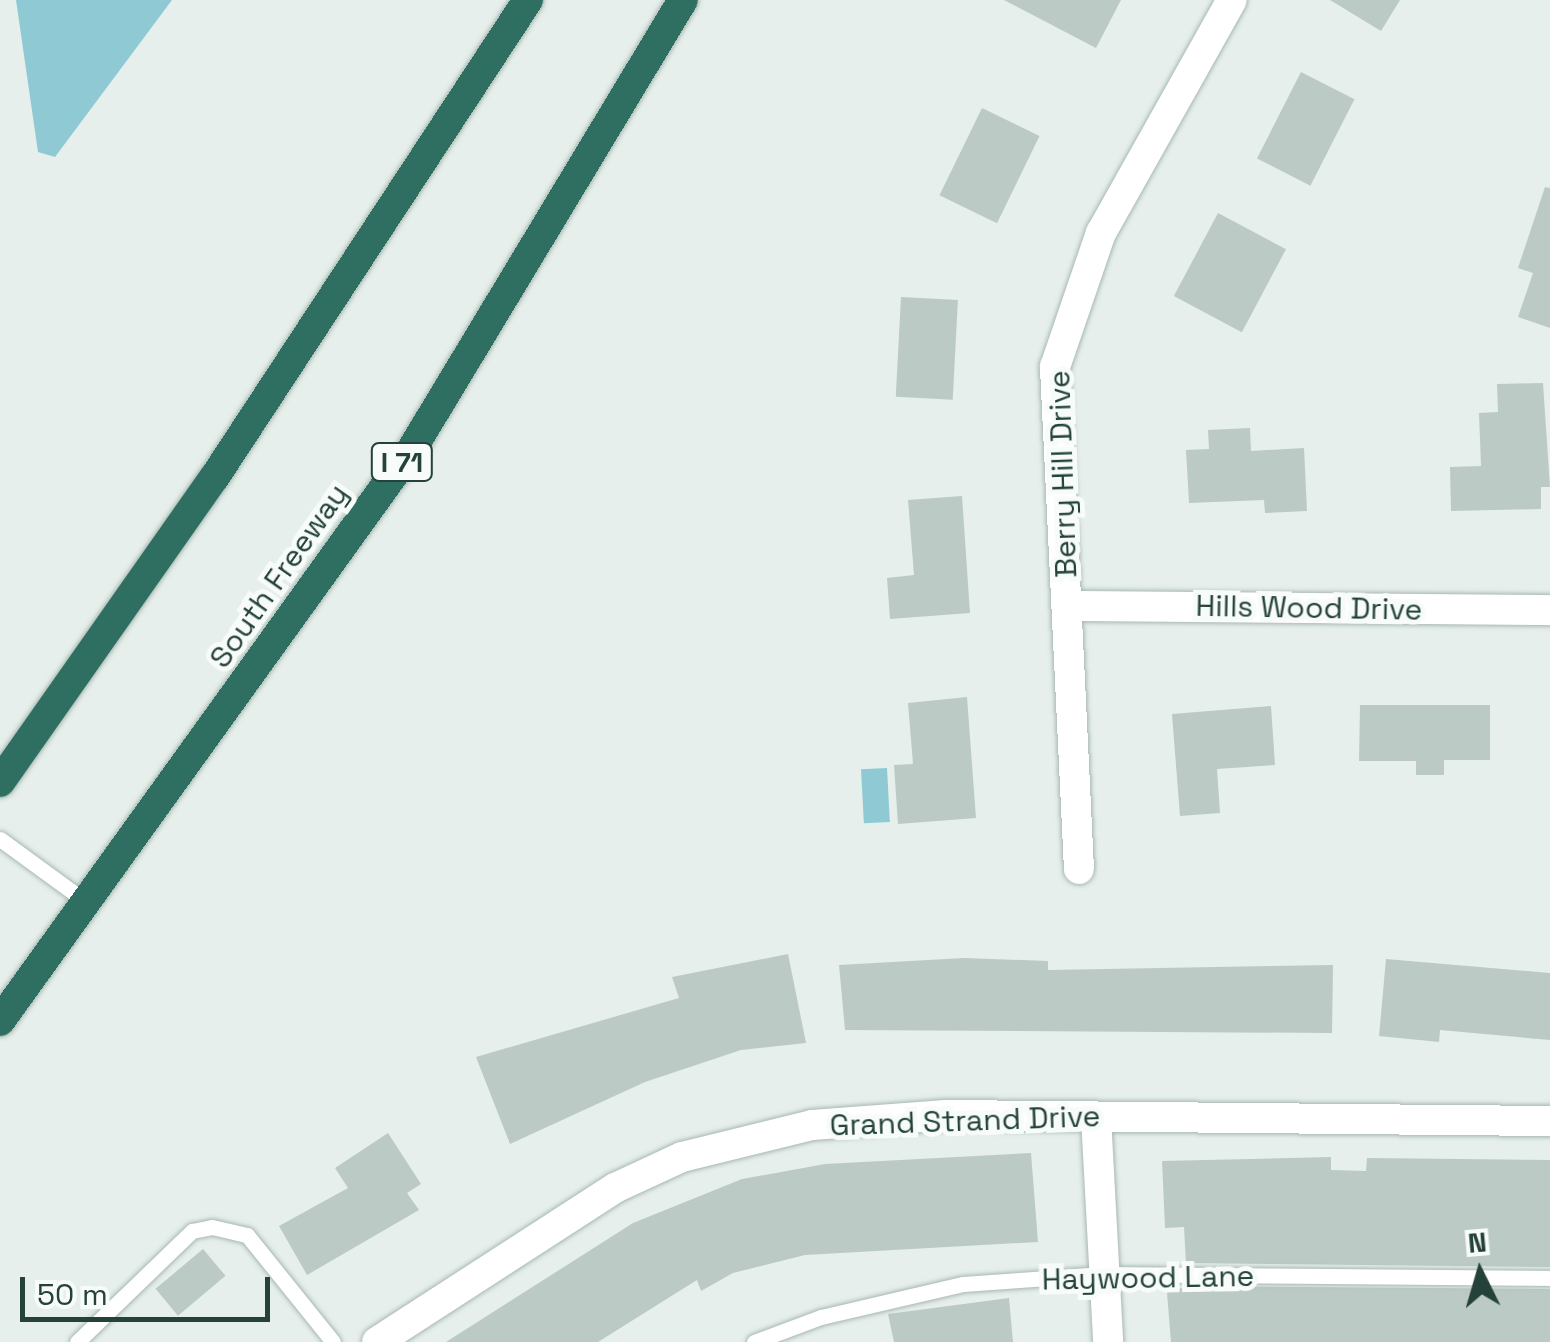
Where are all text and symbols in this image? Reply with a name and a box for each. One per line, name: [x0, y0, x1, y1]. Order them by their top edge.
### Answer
street label: Berry Hill Drive: [1041, 370, 1085, 578]
road number: I 71: [370, 439, 434, 485]
street label: South Freeway: [202, 477, 356, 675]
street label: Hills Wood Drive: [1195, 588, 1423, 628]
street label: Grand Strand Drive: [829, 1098, 1101, 1144]
north arrow: [1430, 1222, 1530, 1322]
text: N: [1466, 1223, 1488, 1261]
scale bar: [25, 1257, 275, 1319]
street label: Haywood Lane: [1041, 1258, 1255, 1298]
text: 50 m: [37, 1275, 108, 1314]

